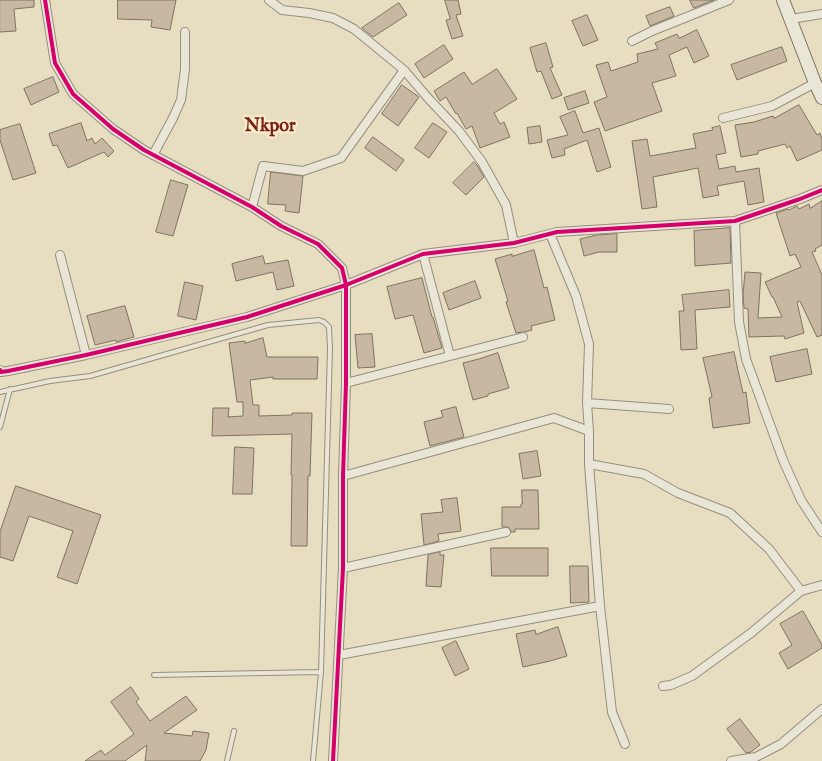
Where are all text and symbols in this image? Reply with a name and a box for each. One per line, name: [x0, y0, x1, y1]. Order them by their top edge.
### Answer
district label: Nkpor: [244, 116, 296, 138]

